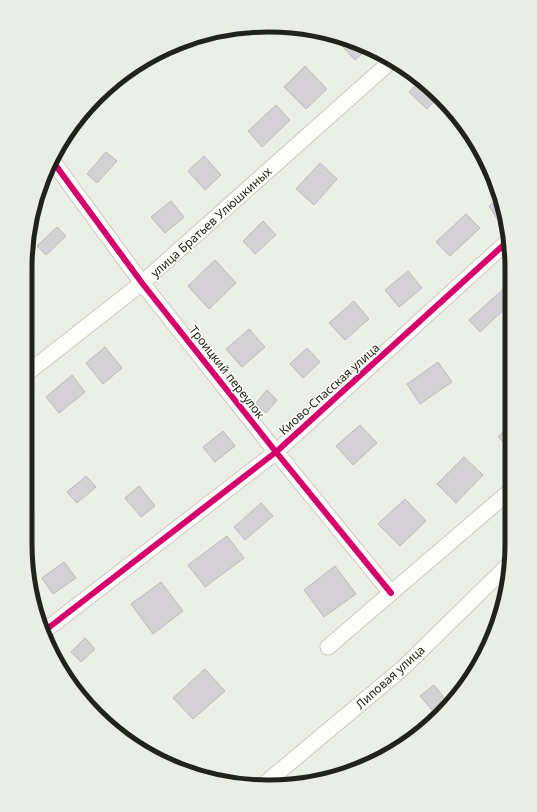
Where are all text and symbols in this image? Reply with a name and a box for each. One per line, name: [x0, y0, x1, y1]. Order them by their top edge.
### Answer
street label: улица Братьев Улюшкиных: [147, 162, 276, 281]
street label: Троицкий переулок: [185, 322, 269, 422]
street label: Киово-Спасская улица: [275, 339, 383, 439]
street label: Липовая улица: [352, 641, 428, 713]

